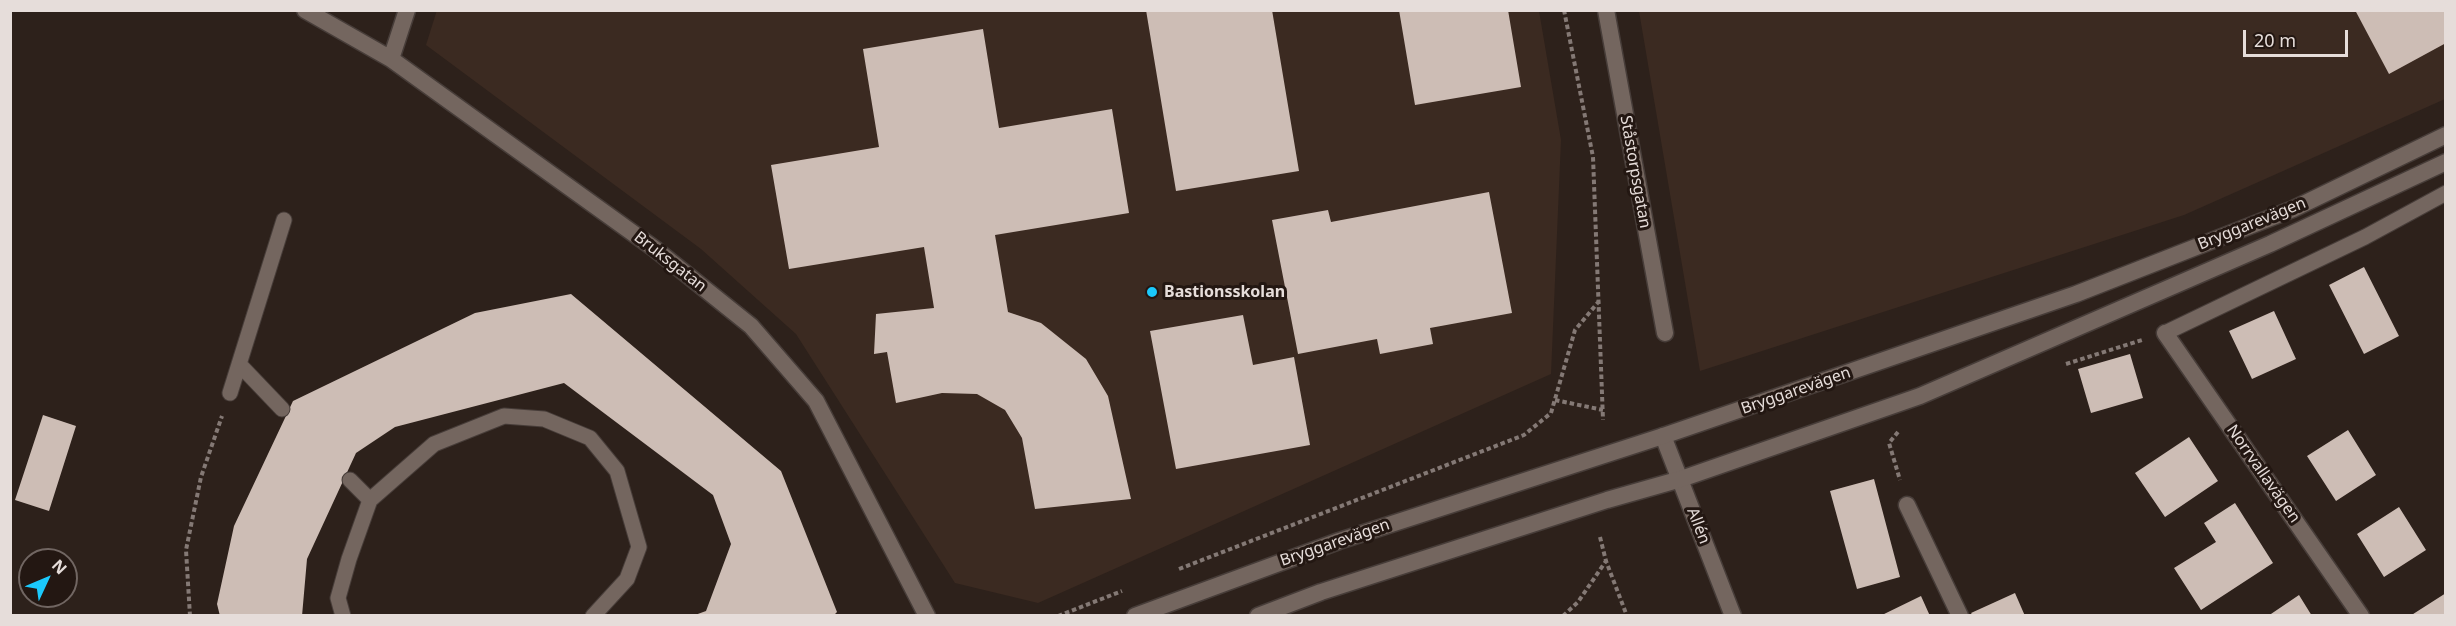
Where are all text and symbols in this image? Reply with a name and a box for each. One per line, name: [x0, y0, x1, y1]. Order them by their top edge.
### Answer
scale bar: [2246, 18, 2351, 56]
text: 20 m: [2254, 28, 2296, 52]
street label: Ståstorpsgatan: [1616, 114, 1654, 230]
street label: Bryggarevägen: [2195, 194, 2309, 254]
street label: Bruksgatan: [630, 228, 710, 296]
place label: Bastionsskolan: [1164, 282, 1285, 302]
marker: Bastionsskolan: [1145, 285, 1159, 299]
street label: Bryggarevägen: [1739, 363, 1853, 419]
street label: Norrvallavägen: [2222, 421, 2304, 527]
street label: Allén: [1682, 505, 1714, 547]
street label: Bryggarevägen: [1278, 515, 1392, 571]
north arrow: [18, 548, 78, 608]
text: N: [47, 555, 72, 579]

